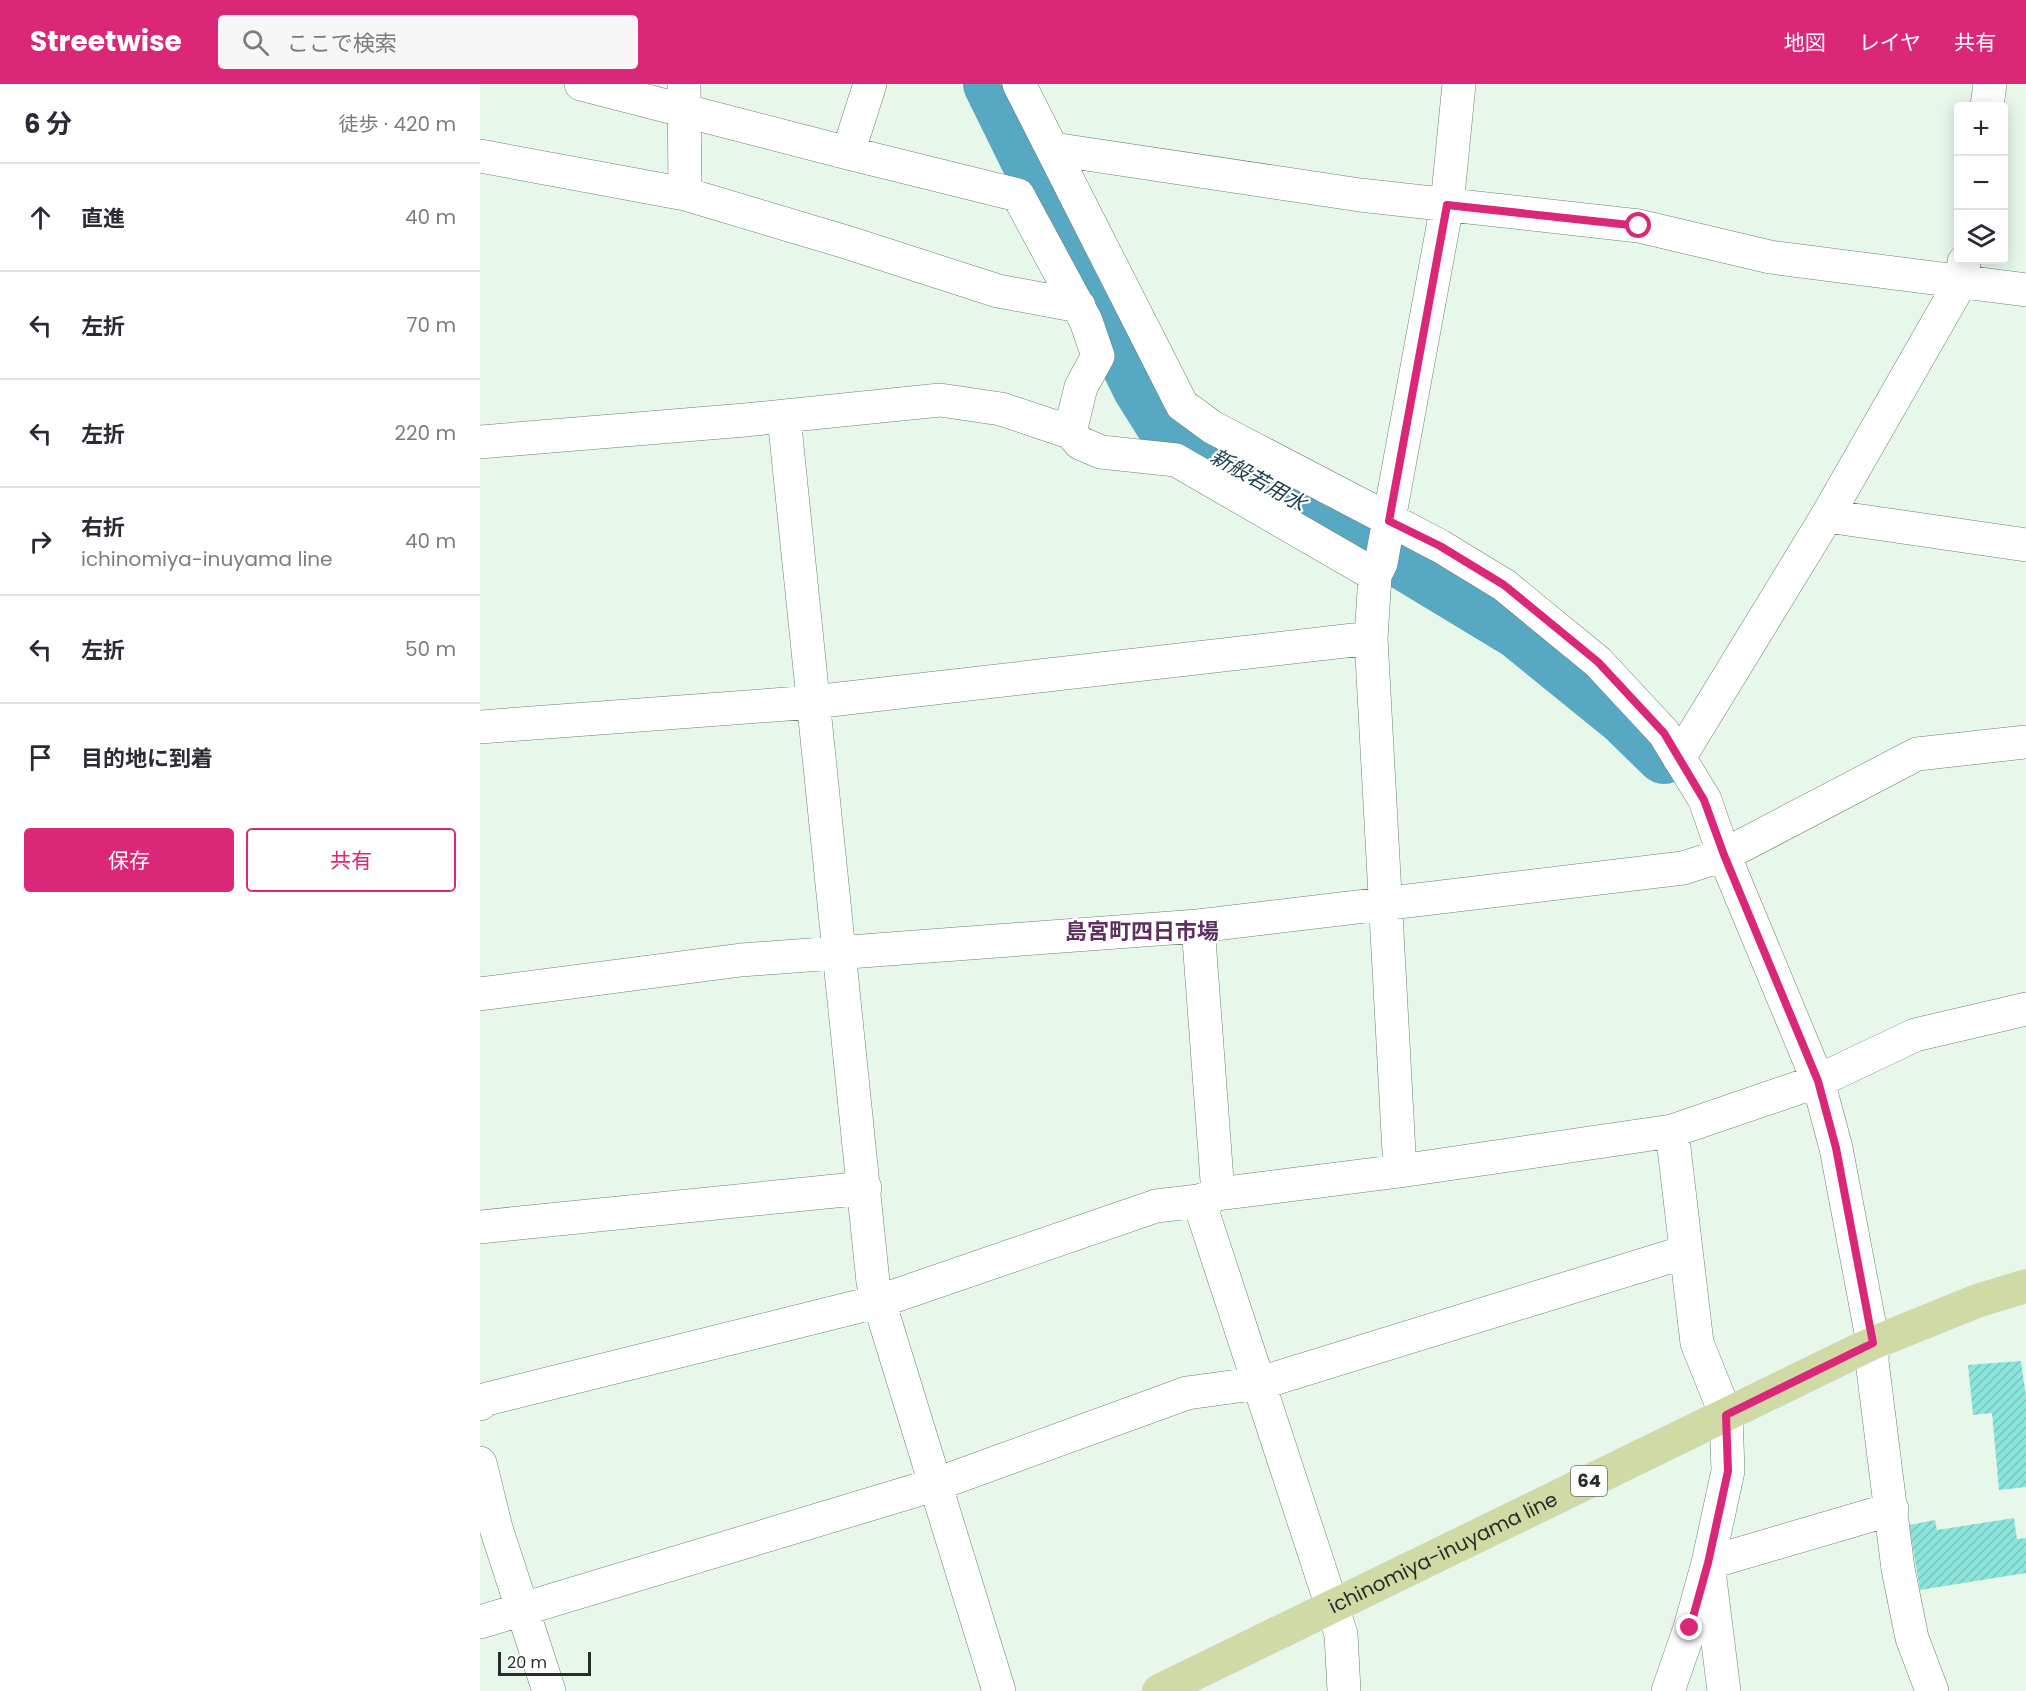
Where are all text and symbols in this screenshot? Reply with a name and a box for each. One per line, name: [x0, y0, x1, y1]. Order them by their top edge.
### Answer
search box: [218, 15, 638, 69]
text: Streetwise: [30, 22, 182, 61]
icon: search: [239, 26, 272, 59]
text: ここで検索: [287, 28, 397, 59]
text: 地図: [1784, 28, 1826, 57]
text: レイヤ: [1859, 28, 1921, 57]
text: 共有: [1954, 28, 1996, 57]
map controls: [1954, 102, 2008, 264]
button: +: [1954, 102, 2008, 156]
text: 6 分: [24, 106, 72, 142]
text: 徒歩 · 420 m: [339, 110, 456, 138]
button: −: [1954, 156, 2008, 210]
icon: ahead: [24, 201, 57, 234]
text: 直進: [81, 203, 125, 234]
text: 40 m: [405, 203, 456, 231]
button: layers: [1954, 210, 2008, 264]
route start: [1625, 212, 1651, 238]
icon: left: [24, 309, 57, 342]
text: 左折: [81, 311, 125, 342]
text: 70 m: [407, 311, 456, 339]
icon: left: [24, 417, 57, 450]
text: 左折: [81, 419, 125, 450]
text: 220 m: [395, 419, 456, 447]
water label: 新般若用水: [1205, 441, 1313, 519]
text: 右折: [81, 512, 125, 543]
icon: right: [24, 525, 57, 558]
text: 40 m: [405, 527, 456, 555]
text: ichinomiya-inuyama line: [81, 545, 333, 573]
icon: left: [24, 633, 57, 666]
text: 左折: [81, 635, 125, 666]
text: 50 m: [405, 635, 456, 663]
icon: arrive: [24, 741, 57, 774]
text: 目的地に到着: [81, 743, 213, 774]
button: 保存: [24, 828, 234, 892]
button: 共有: [246, 828, 456, 892]
district label: 島宮町四日市場: [1065, 916, 1219, 947]
road number: 64: [1571, 1466, 1607, 1496]
street label: ichinomiya-inuyama line: [1324, 1485, 1562, 1620]
route end: [1676, 1614, 1702, 1640]
scale bar: [498, 1649, 591, 1676]
text: 20 m: [507, 1651, 547, 1674]

